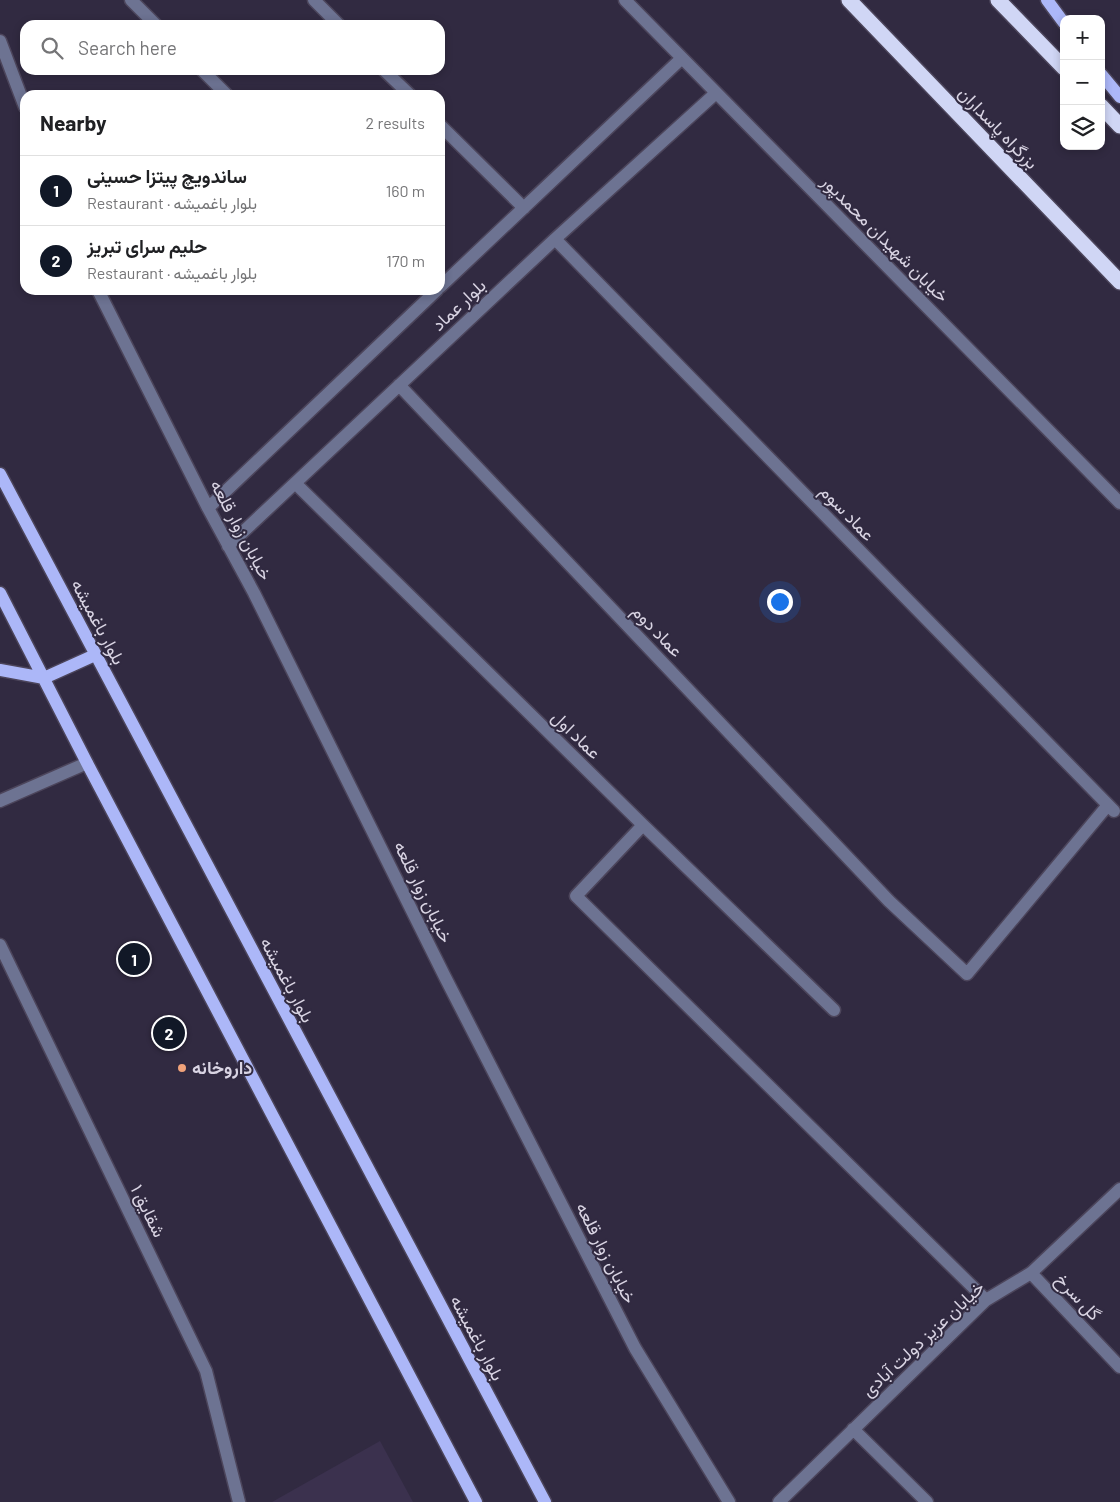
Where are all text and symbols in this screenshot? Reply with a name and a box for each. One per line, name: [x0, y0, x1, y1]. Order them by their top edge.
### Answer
map controls: [1060, 15, 1105, 150]
button: +: [1060, 15, 1105, 60]
search box: [20, 20, 445, 75]
icon: search: [38, 34, 66, 62]
text: Search here: [78, 36, 177, 59]
button: −: [1060, 60, 1105, 105]
street label: بزرگراه پاسداران: [953, 82, 1043, 174]
button: layers: [1060, 105, 1105, 150]
text: Nearby: [40, 110, 106, 135]
text: 2 results: [366, 113, 425, 132]
text: ساندویچ پیتزا حسینی: [87, 164, 247, 187]
street label: خیابان شهیدان محمدپور: [815, 169, 954, 308]
text: 1: [53, 181, 59, 200]
text: 160 m: [386, 181, 425, 200]
text: Restaurant · بلوار باغمیشه: [87, 193, 257, 212]
text: حلیم سرای تبریز: [87, 234, 207, 257]
text: 2: [52, 251, 60, 270]
text: 170 m: [386, 251, 425, 270]
text: Restaurant · بلوار باغمیشه: [87, 263, 257, 282]
street label: بلوار عماد: [427, 274, 491, 336]
street label: خیابان زوار قلعه: [205, 476, 278, 584]
street label: عماد سوم: [814, 480, 880, 546]
street label: بلوار باغمیشه: [66, 575, 131, 669]
your location: [767, 589, 793, 615]
street label: عماد دوم: [626, 600, 688, 662]
street label: عماد اول: [547, 705, 606, 764]
street label: خیابان زوار قلعه: [389, 837, 458, 946]
street label: بلوار باغمیشه: [255, 933, 320, 1027]
pin: 1: [118, 940, 150, 978]
pin: 2: [153, 1014, 185, 1052]
place label: داروخانه: [192, 1056, 252, 1079]
marker: داروخانه: [176, 1062, 188, 1074]
street label: شقایق ۱: [126, 1181, 171, 1241]
street label: خیابان زوار قلعه: [571, 1198, 642, 1307]
street label: گل سرخ: [1050, 1268, 1106, 1326]
street label: خیابان عزیز دولت آبادی: [856, 1276, 989, 1402]
street label: بلوار باغمیشه: [445, 1291, 510, 1385]

